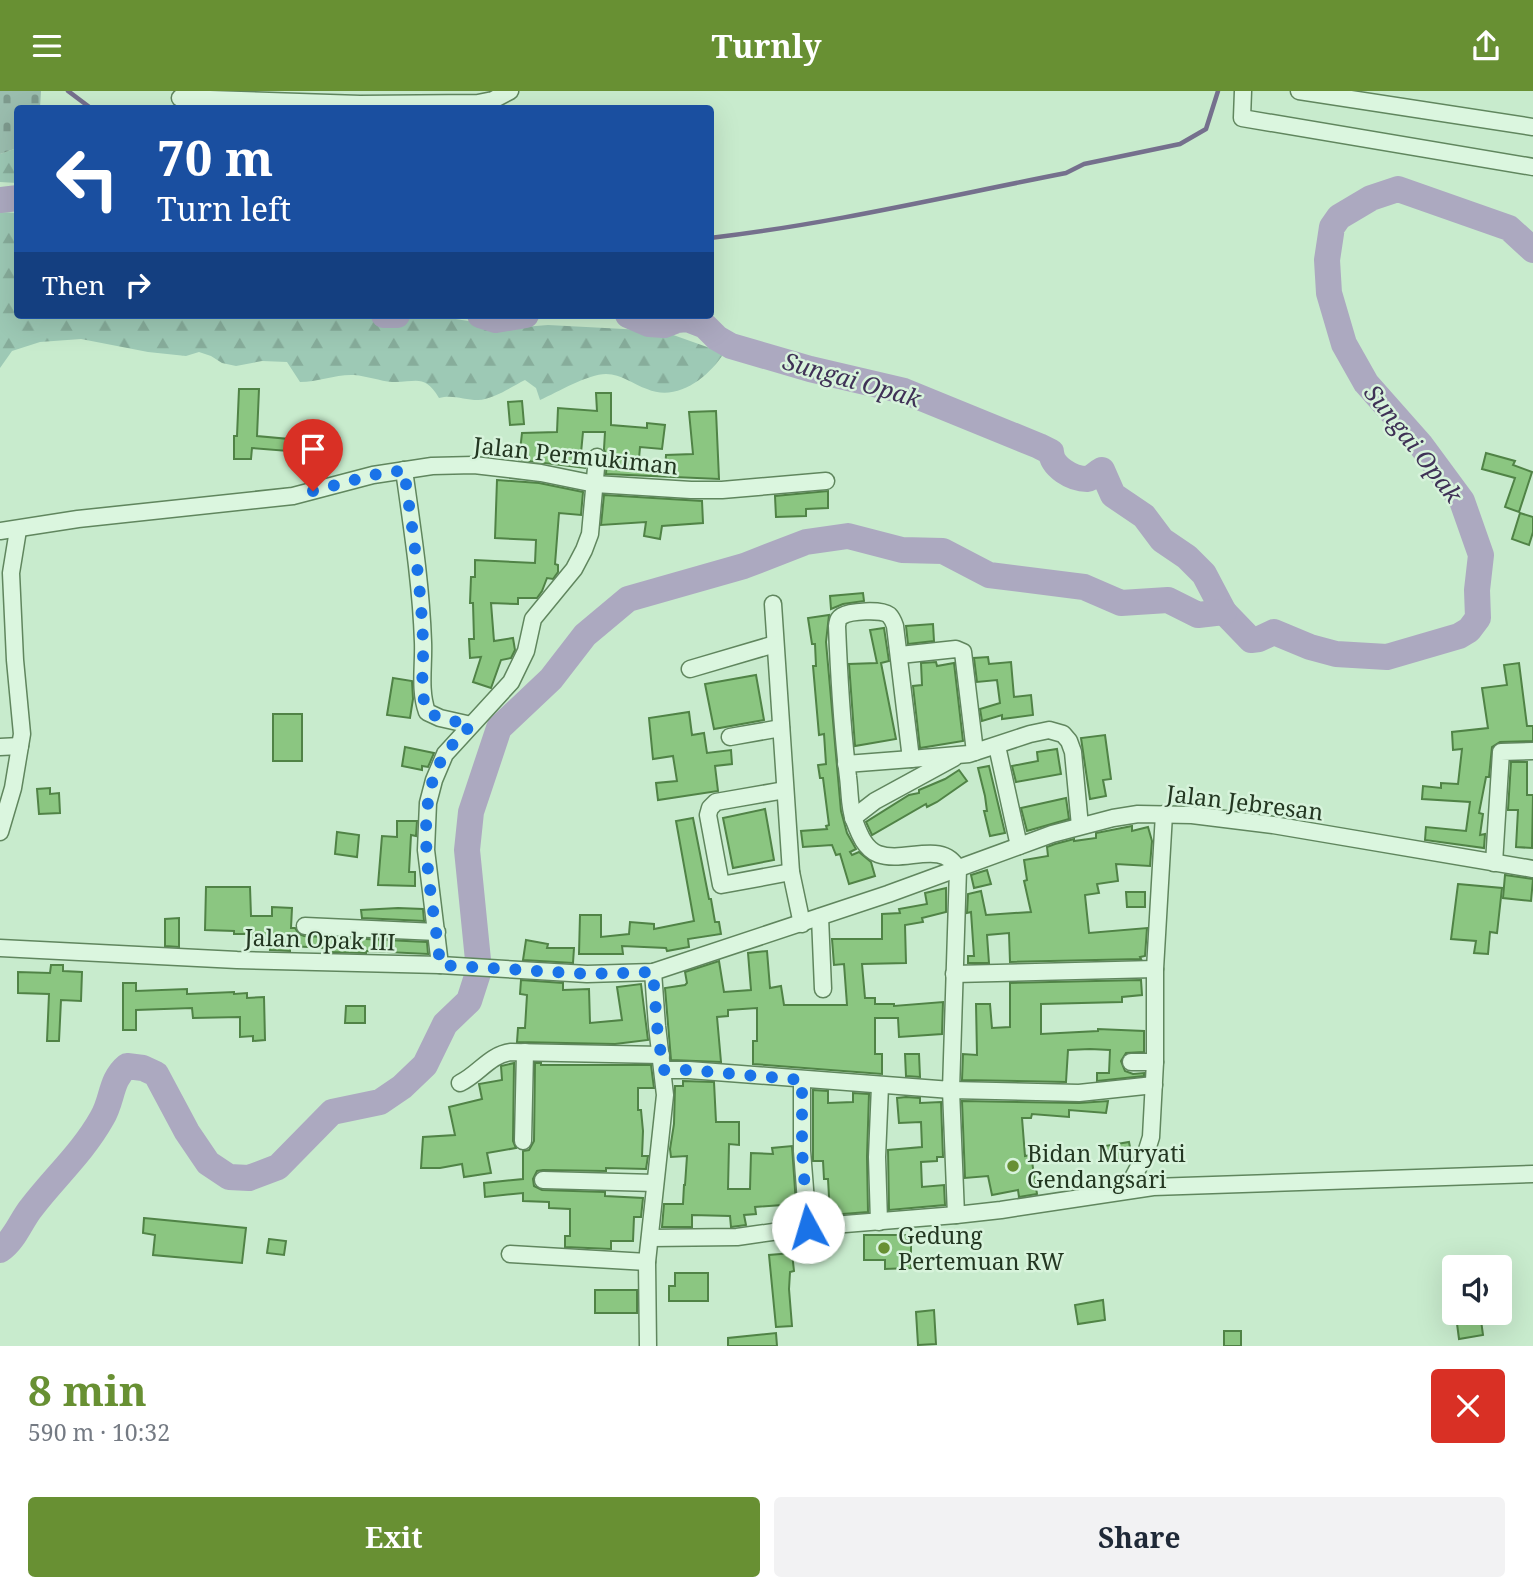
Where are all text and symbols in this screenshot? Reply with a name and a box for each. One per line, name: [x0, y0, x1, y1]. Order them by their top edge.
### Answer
text: Turnly: [711, 24, 822, 67]
icon: menu: [28, 27, 66, 65]
icon: share: [1467, 27, 1505, 65]
text: 70 m: [157, 124, 273, 190]
icon: left: [42, 133, 133, 224]
text: Turn left: [157, 187, 291, 230]
icon: right: [119, 266, 157, 304]
text: Then: [42, 267, 105, 303]
water label: Sungai Opak: [779, 344, 926, 415]
water label: Sungai Opak: [1357, 377, 1471, 510]
pin: [283, 419, 343, 491]
street label: Jalan Permukiman: [471, 428, 680, 482]
icon: arrive: [294, 430, 332, 468]
street label: Jalan Jebresan: [1164, 776, 1326, 828]
street label: Jalan Opak III: [243, 920, 396, 958]
place label: Bidan Muryati Gendangsari: [1027, 1137, 1186, 1195]
marker: Bidan Muryati Gendangsari: [1005, 1158, 1021, 1174]
position arrow: [771, 1190, 845, 1264]
place label: Gedung Pertemuan RW: [898, 1219, 1064, 1277]
marker: Gedung Pertemuan RW: [876, 1240, 892, 1256]
map controls: [1442, 1255, 1512, 1325]
button: sound: [1442, 1255, 1512, 1325]
text: 8 min: [28, 1361, 147, 1418]
button: close: [1431, 1369, 1505, 1443]
text: 590 m · 10:32: [28, 1416, 170, 1448]
button: Exit: [28, 1497, 760, 1577]
button: Share: [774, 1497, 1505, 1577]

